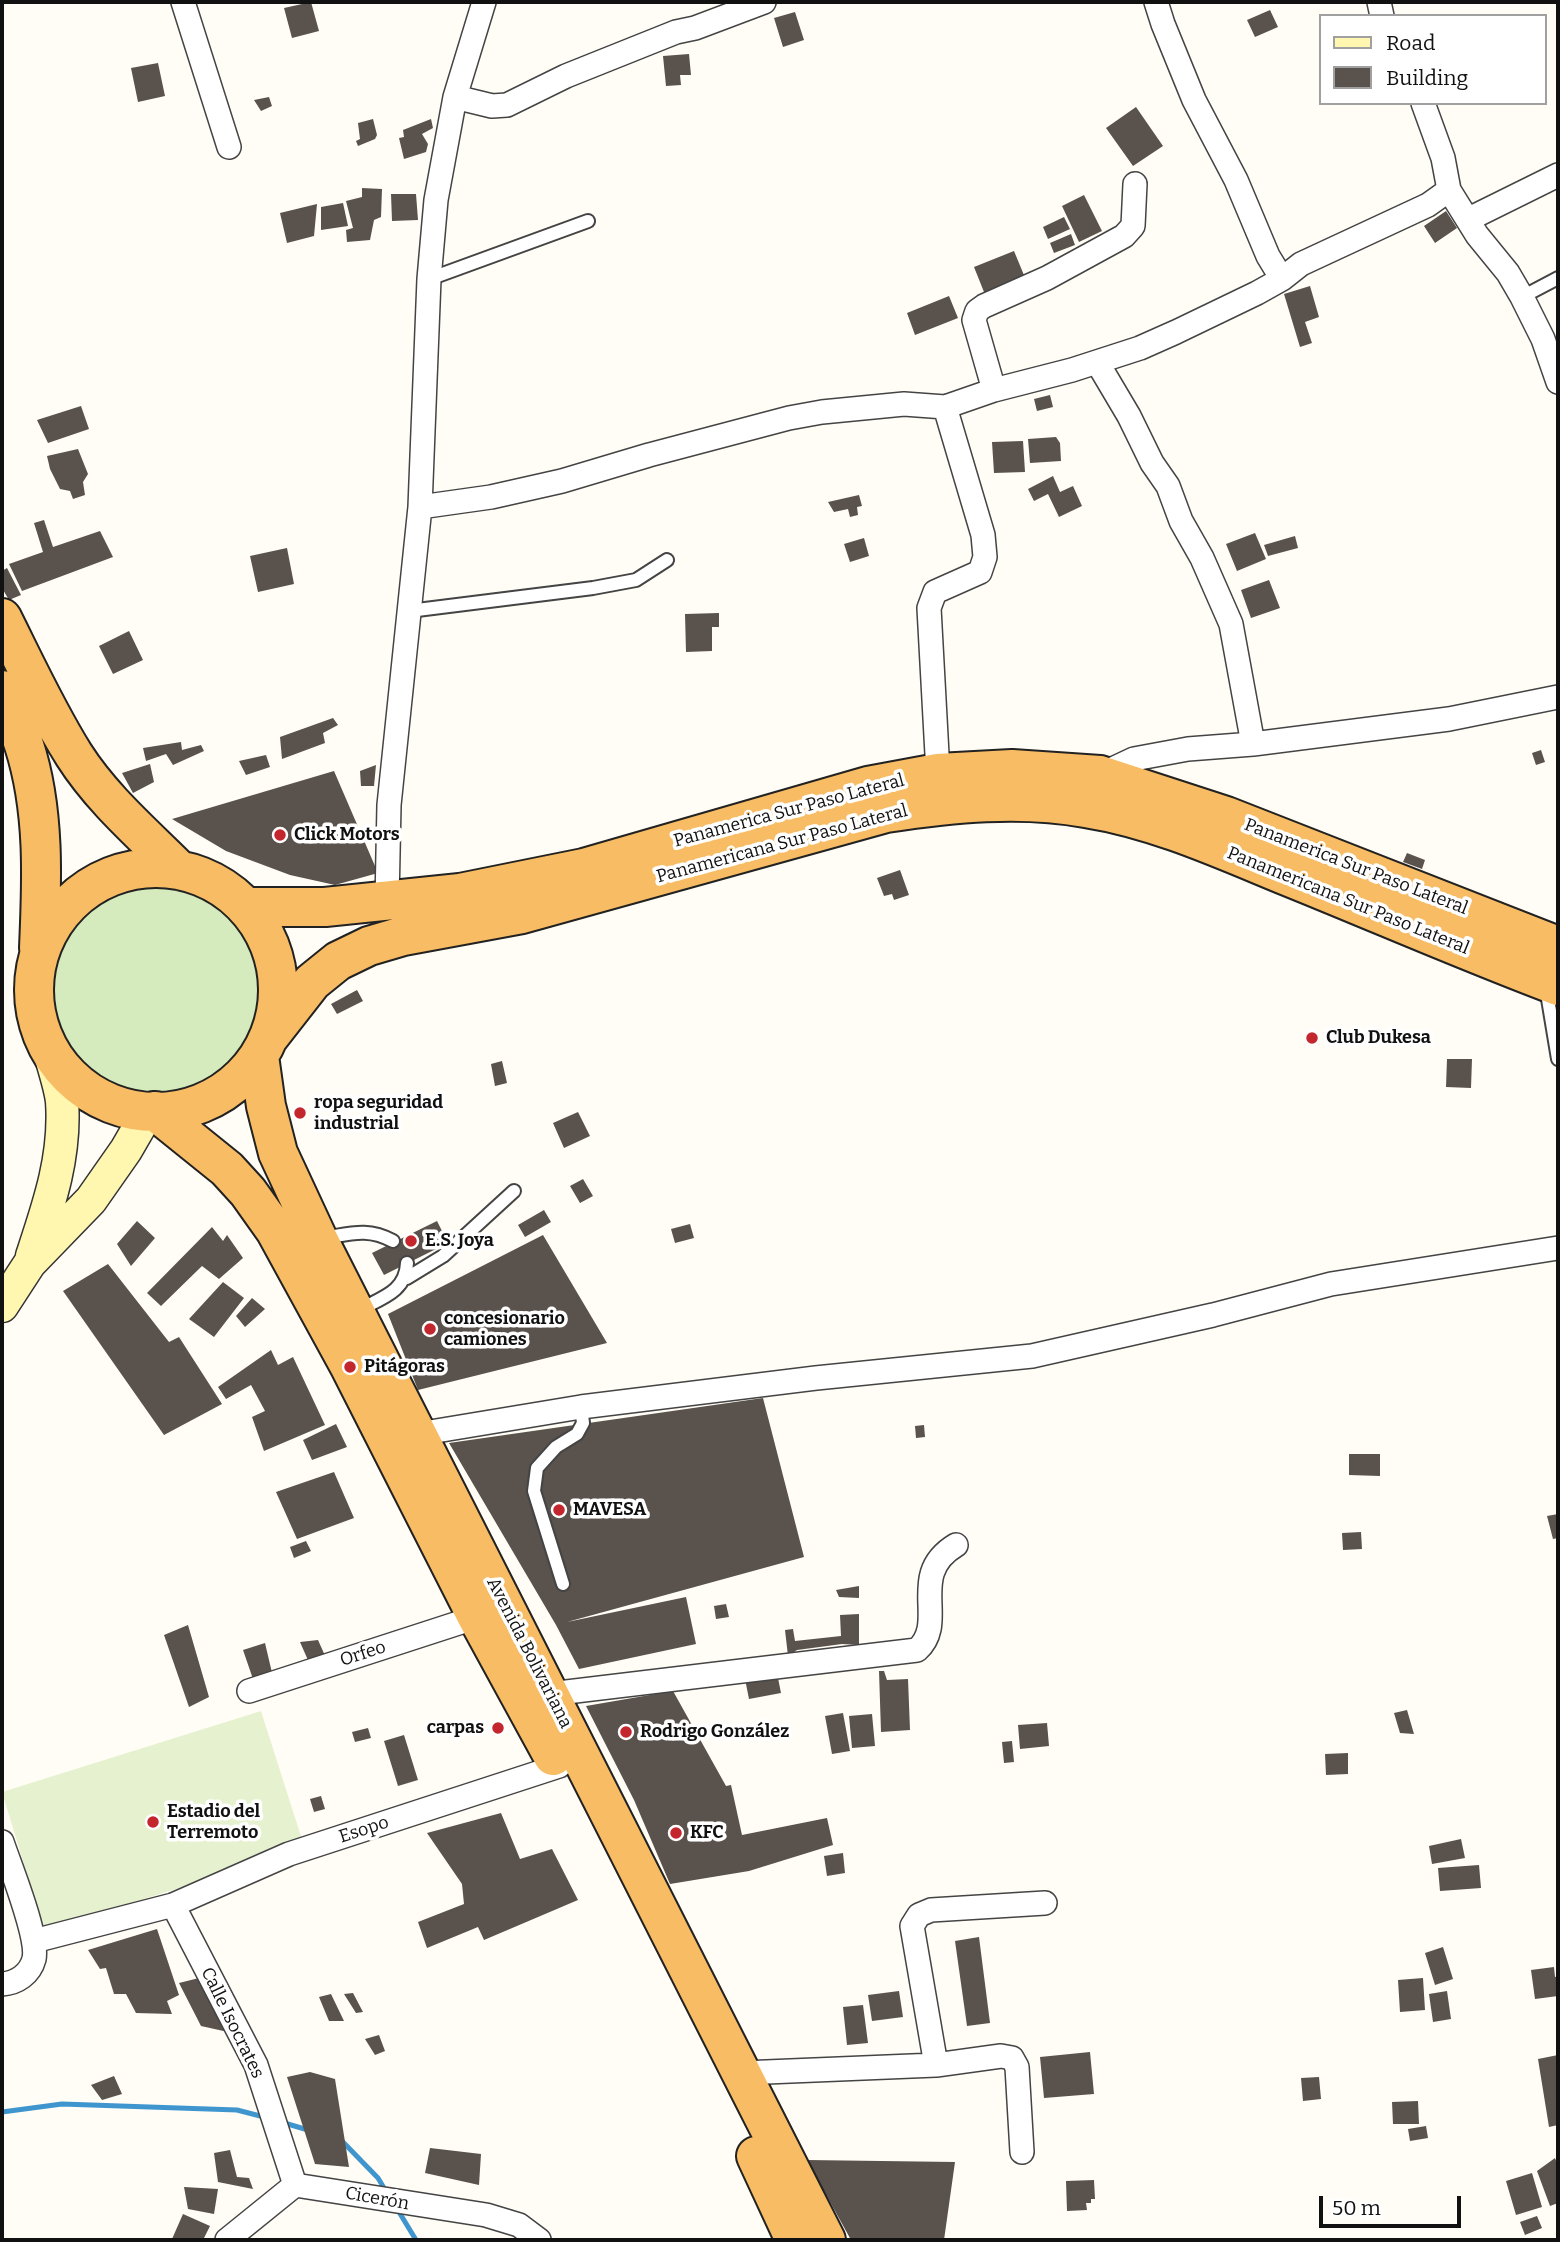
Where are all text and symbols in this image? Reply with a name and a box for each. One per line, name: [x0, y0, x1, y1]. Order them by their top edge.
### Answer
legend: [1318, 14, 1546, 105]
text: Road: [1386, 30, 1435, 56]
text: Building: [1386, 65, 1468, 91]
street label: Panamerica Sur Paso Lateral: [671, 770, 907, 852]
street label: Panamericana Sur Paso Lateral: [654, 800, 910, 888]
street label: Panamerica Sur Paso Lateral: [1241, 814, 1471, 920]
place label: Click Motors: [294, 824, 400, 846]
marker: Click Motors: [272, 827, 288, 843]
street label: Panamericana Sur Paso Lateral: [1224, 842, 1472, 960]
place label: Club Dukesa: [1326, 1027, 1431, 1049]
marker: Club Dukesa: [1304, 1030, 1320, 1046]
place label: ropa seguridad industrial: [314, 1092, 443, 1134]
marker: ropa seguridad industrial: [292, 1105, 308, 1121]
place label: E.S. Joya: [425, 1230, 494, 1252]
marker: E.S. Joya: [403, 1233, 419, 1249]
place label: concesionario camiones: [444, 1308, 565, 1350]
marker: concesionario camiones: [422, 1321, 438, 1337]
place label: Pitágoras: [364, 1356, 445, 1378]
marker: Pitágoras: [342, 1359, 358, 1375]
place label: MAVESA: [573, 1499, 646, 1521]
marker: MAVESA: [551, 1502, 567, 1518]
street label: Avenida Bolivariana: [482, 1574, 576, 1732]
street label: Orfeo: [337, 1636, 389, 1672]
place label: carpas: [427, 1717, 484, 1739]
marker: carpas: [490, 1720, 506, 1736]
place label: Rodrigo González: [640, 1721, 789, 1743]
marker: Rodrigo González: [618, 1724, 634, 1740]
place label: Estadio del Terremoto: [167, 1801, 260, 1843]
street label: Esopo: [336, 1812, 392, 1848]
marker: Estadio del Terremoto: [145, 1814, 161, 1830]
place label: KFC: [690, 1822, 724, 1844]
marker: KFC: [668, 1825, 684, 1841]
street label: Calle Isocrates: [196, 1964, 268, 2082]
scale bar: [1322, 2182, 1464, 2226]
street label: Cicerón: [343, 2183, 411, 2215]
text: 50 m: [1332, 2195, 1381, 2221]

